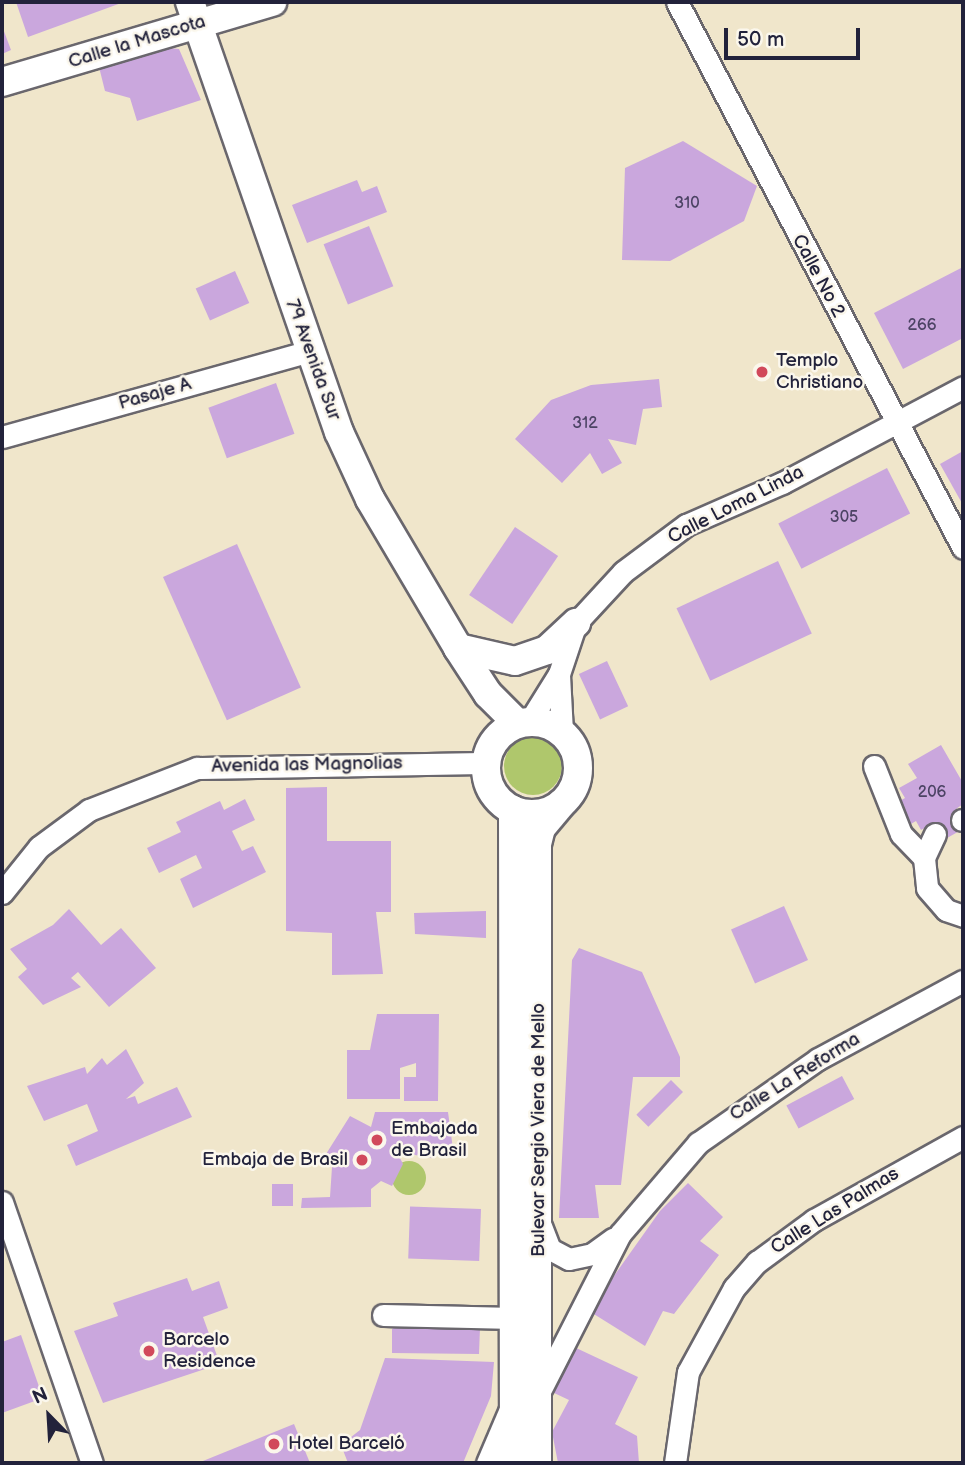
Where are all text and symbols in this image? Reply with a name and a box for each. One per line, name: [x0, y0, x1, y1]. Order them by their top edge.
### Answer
street label: Calle la Mascota: [66, 10, 208, 74]
scale bar: [727, 14, 864, 58]
text: 50 m: [737, 27, 784, 52]
house number: 310: [674, 194, 700, 214]
street label: Calle No 2: [787, 231, 849, 321]
street label: 79 Avenida Sur: [280, 296, 346, 424]
house number: 266: [908, 316, 936, 336]
place label: Templo Christiano: [776, 350, 863, 394]
marker: Templo Christiano: [754, 364, 770, 380]
street label: Pasaje A: [116, 373, 194, 415]
house number: 312: [572, 414, 598, 434]
street label: Calle Loma Linda: [664, 461, 808, 549]
house number: 305: [830, 508, 858, 528]
street label: Avenida las Magnolias: [211, 752, 403, 778]
house number: 206: [918, 783, 946, 803]
street label: Bulevar Sergio Viera de Mello: [528, 1003, 550, 1257]
street label: Calle La Reforma: [726, 1028, 864, 1126]
place label: Embajada de Brasil: [391, 1118, 478, 1162]
marker: Embajada de Brasil: [369, 1132, 385, 1148]
place label: Embaja de Brasil: [202, 1149, 348, 1171]
marker: Embaja de Brasil: [354, 1152, 370, 1168]
street label: Calle Las Palmas: [767, 1162, 903, 1260]
place label: Barcelo Residence: [163, 1329, 256, 1373]
marker: Barcelo Residence: [141, 1343, 157, 1359]
north arrow: [14, 1381, 84, 1451]
text: N: [29, 1383, 51, 1410]
place label: Hotel Barceló: [288, 1433, 405, 1455]
marker: Hotel Barceló: [266, 1436, 282, 1452]

